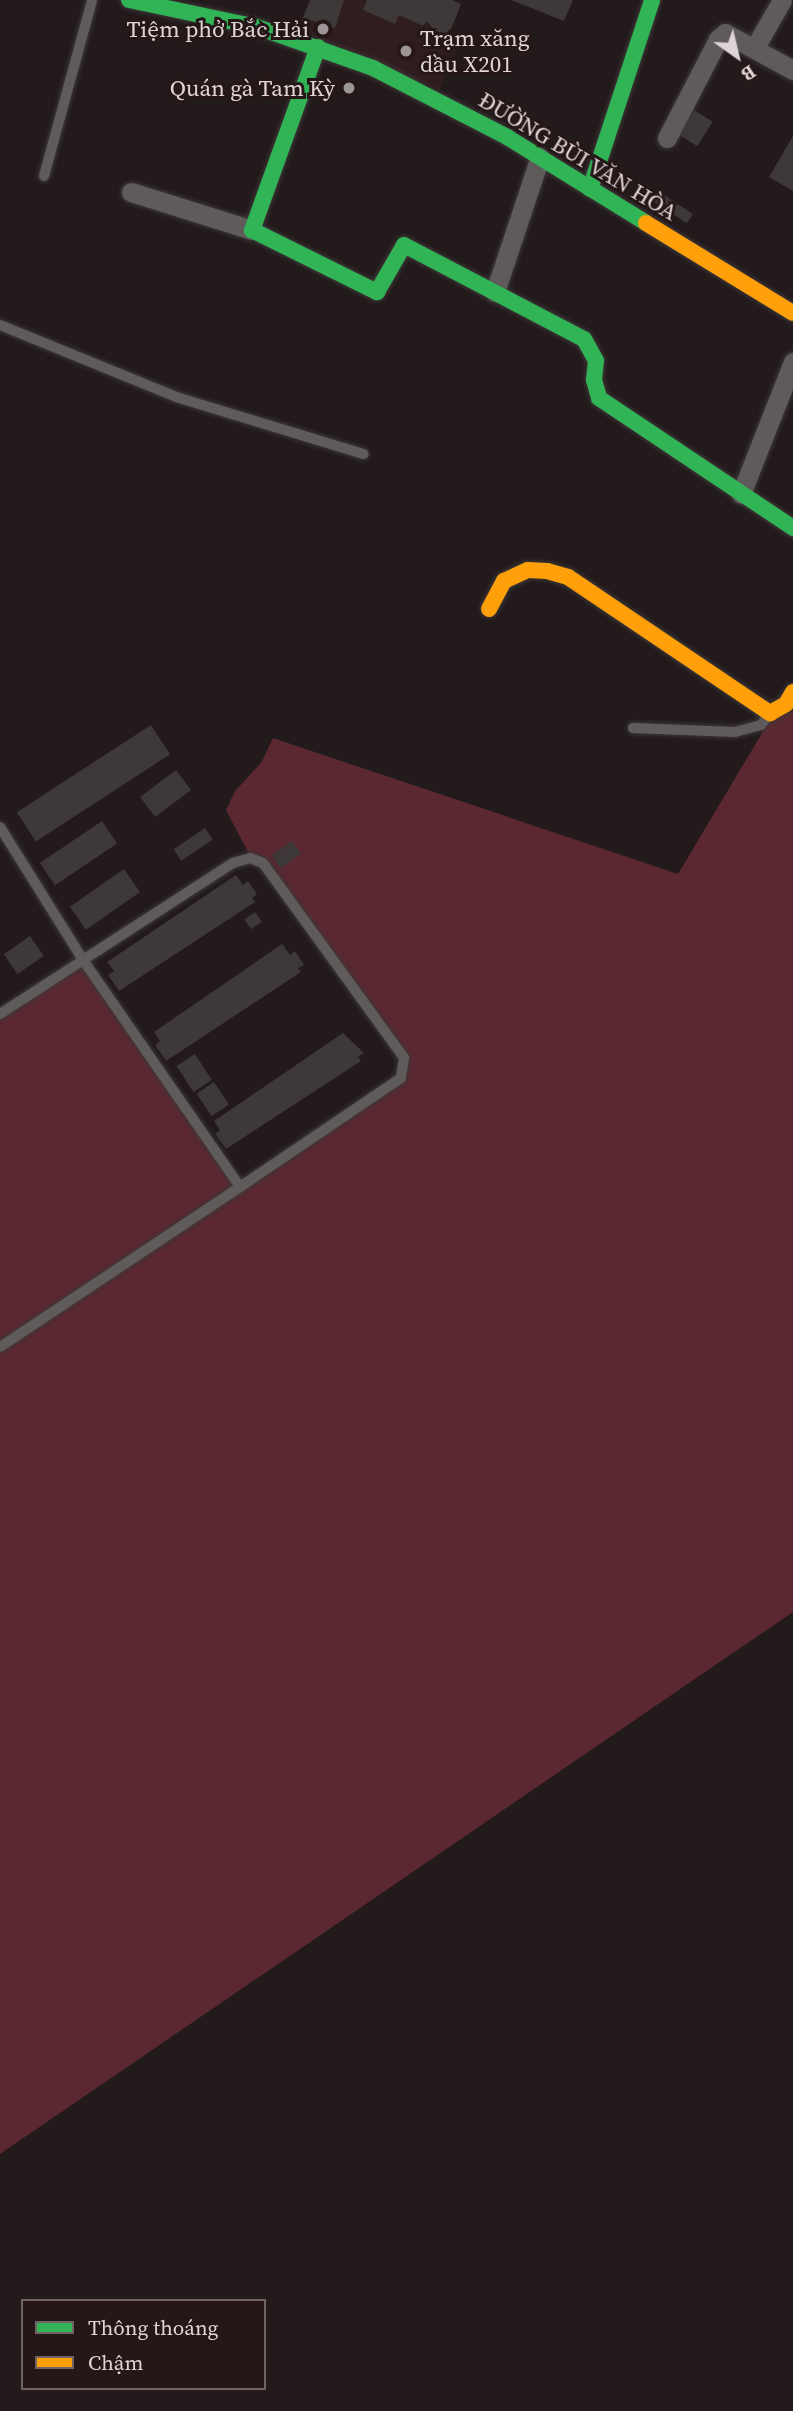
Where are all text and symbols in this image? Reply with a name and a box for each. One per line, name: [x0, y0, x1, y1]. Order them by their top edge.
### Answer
place label: Tiệm phở Bắc Hải: [126, 15, 309, 43]
marker: Tiệm phở Bắc Hải: [315, 21, 331, 37]
north arrow: [702, 21, 772, 91]
place label: Trạm xăng dầu X201: [420, 24, 530, 78]
marker: Trạm xăng dầu X201: [398, 43, 414, 59]
text: B: [736, 59, 761, 88]
place label: Quán gà Tam Kỳ: [169, 74, 335, 102]
marker: Quán gà Tam Kỳ: [341, 80, 357, 96]
street label: ĐƯỜNG BÙI VĂN HÒA: [473, 86, 683, 226]
legend: [21, 2299, 266, 2390]
text: Thông thoáng: [88, 2313, 219, 2342]
text: Chậm: [88, 2348, 143, 2377]

